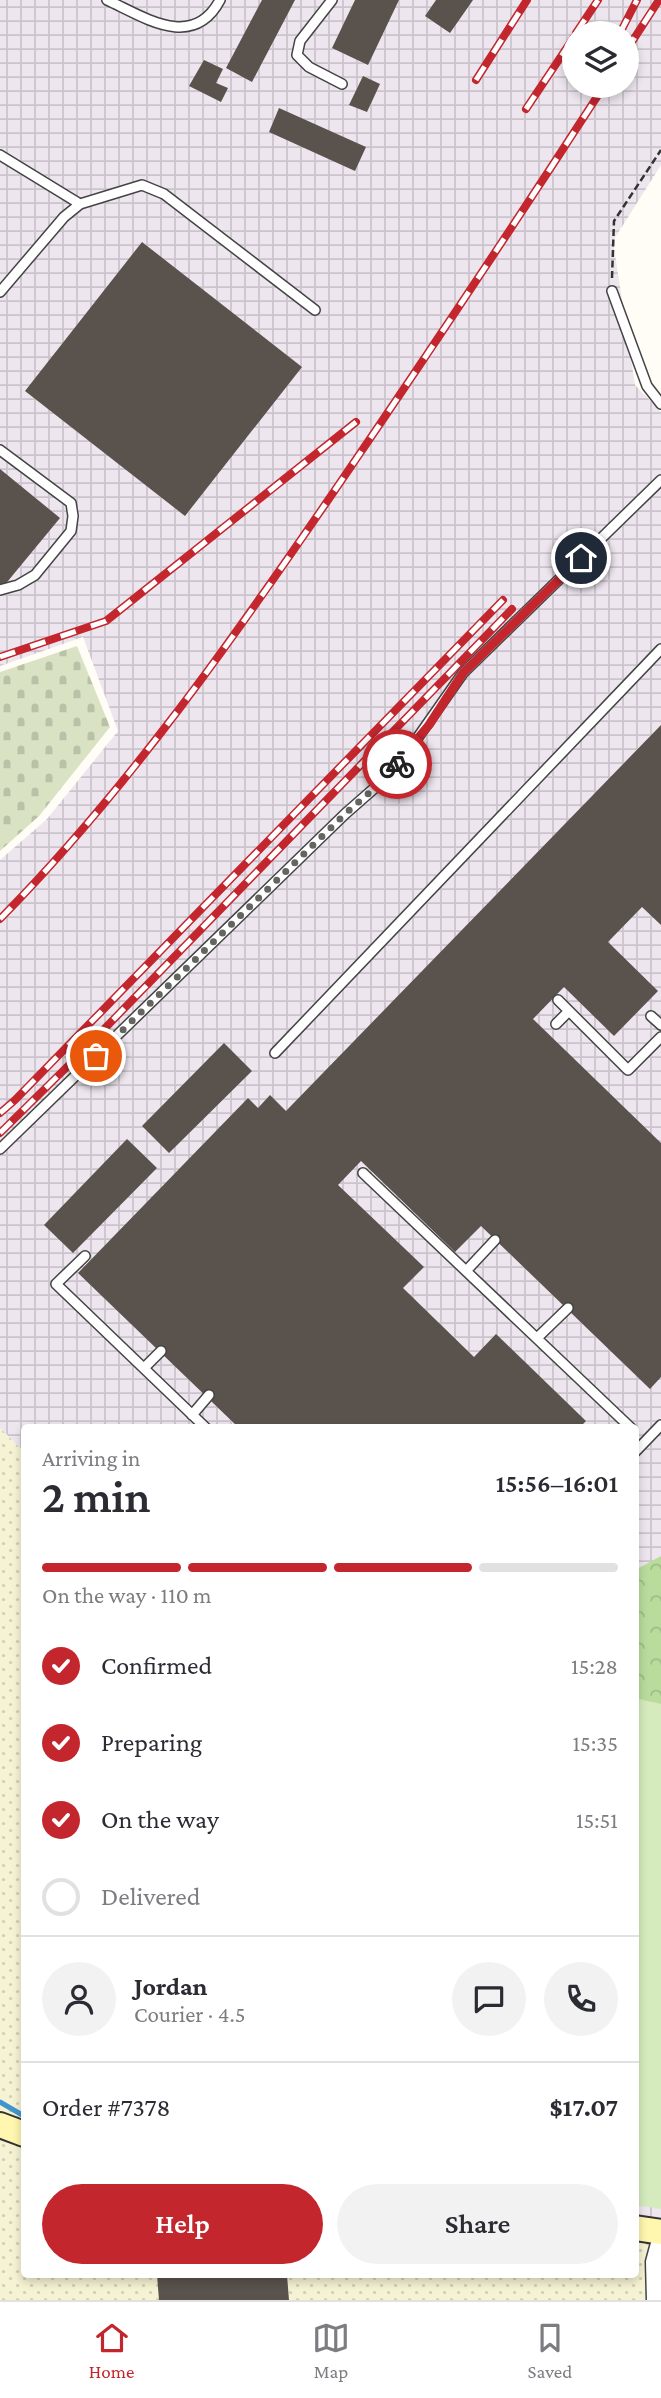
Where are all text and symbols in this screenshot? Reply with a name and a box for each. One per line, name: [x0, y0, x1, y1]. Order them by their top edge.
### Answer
map controls: [562, 21, 639, 98]
button: layers: [562, 21, 639, 98]
pin: [551, 528, 611, 588]
icon: home: [562, 539, 600, 577]
courier: [362, 729, 432, 799]
icon: bike: [378, 745, 416, 783]
pin: [66, 1026, 126, 1086]
icon: bag: [77, 1037, 115, 1075]
text: Arriving in: [42, 1445, 140, 1471]
text: 15:56–16:01: [496, 1469, 618, 1498]
text: 2 min: [42, 1471, 150, 1522]
text: On the way · 110 m: [42, 1582, 212, 1608]
icon: check: [42, 1647, 80, 1685]
text: Confirmed: [101, 1651, 212, 1680]
text: 15:28: [571, 1653, 618, 1679]
icon: check: [42, 1724, 80, 1762]
text: Preparing: [101, 1728, 202, 1757]
text: 15:35: [572, 1730, 618, 1756]
icon: check: [42, 1801, 80, 1839]
text: On the way: [101, 1805, 219, 1834]
text: 15:51: [576, 1807, 618, 1833]
text: Delivered: [101, 1882, 200, 1911]
button: person: [42, 1962, 116, 2036]
button: chat: [452, 1962, 526, 2036]
button: phone: [544, 1962, 618, 2036]
text: Jordan: [134, 1972, 208, 2001]
text: Courier · 4.5: [134, 2001, 246, 2027]
text: Order #7378: [42, 2093, 170, 2122]
text: $17.07: [550, 2093, 618, 2122]
button: Help: [42, 2184, 323, 2264]
button: Share: [337, 2184, 618, 2264]
tab: Home: [89, 2319, 134, 2382]
tab: Map: [312, 2319, 350, 2382]
tab: Saved: [528, 2319, 572, 2382]

